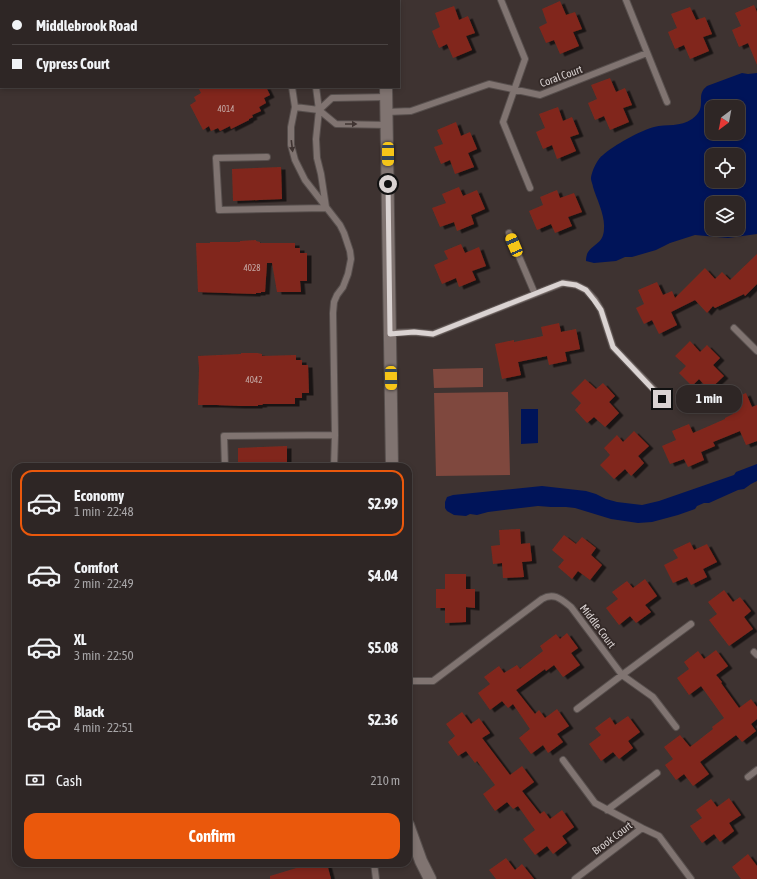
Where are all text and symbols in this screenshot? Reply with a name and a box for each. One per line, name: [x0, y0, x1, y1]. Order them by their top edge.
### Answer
text: Middlebrook Road: [36, 17, 137, 34]
text: Cypress Court: [36, 55, 110, 72]
street label: Coral Court: [538, 63, 584, 89]
north arrow: [705, 100, 745, 140]
map controls: [705, 100, 745, 236]
house number: 4014: [218, 104, 234, 114]
one-way arrow: [345, 121, 358, 127]
one-way arrow: [289, 139, 295, 152]
car: [382, 142, 394, 166]
button: locate: [705, 148, 745, 188]
route start: [379, 175, 397, 193]
button: layers: [705, 196, 745, 236]
car: [504, 232, 524, 258]
house number: 4028: [244, 263, 260, 273]
car: [385, 366, 397, 390]
house number: 4042: [246, 375, 262, 385]
callout: 1 min: [676, 385, 742, 413]
route end: [653, 390, 671, 408]
text: 1 min: [696, 391, 722, 406]
icon: car: [26, 485, 62, 521]
text: Economy: [74, 487, 124, 504]
text: $2.99: [368, 495, 398, 512]
text: 1 min · 22:48: [74, 504, 134, 519]
icon: car: [26, 557, 62, 593]
text: Comfort: [74, 559, 118, 576]
text: $4.04: [368, 567, 398, 584]
text: 2 min · 22:49: [74, 576, 134, 591]
street label: Middle Court: [578, 602, 618, 650]
icon: car: [26, 629, 62, 665]
text: XL: [74, 631, 87, 648]
text: $5.08: [368, 639, 398, 656]
text: 3 min · 22:50: [74, 648, 134, 663]
icon: car: [26, 701, 62, 737]
text: Black: [74, 703, 104, 720]
text: $2.36: [368, 711, 398, 728]
text: 4 min · 22:51: [74, 720, 134, 735]
icon: cash: [24, 769, 46, 791]
text: Cash: [56, 772, 82, 789]
text: 210 m: [371, 773, 400, 788]
button: Confirm: [24, 813, 400, 859]
street label: Brook Court: [590, 819, 634, 857]

